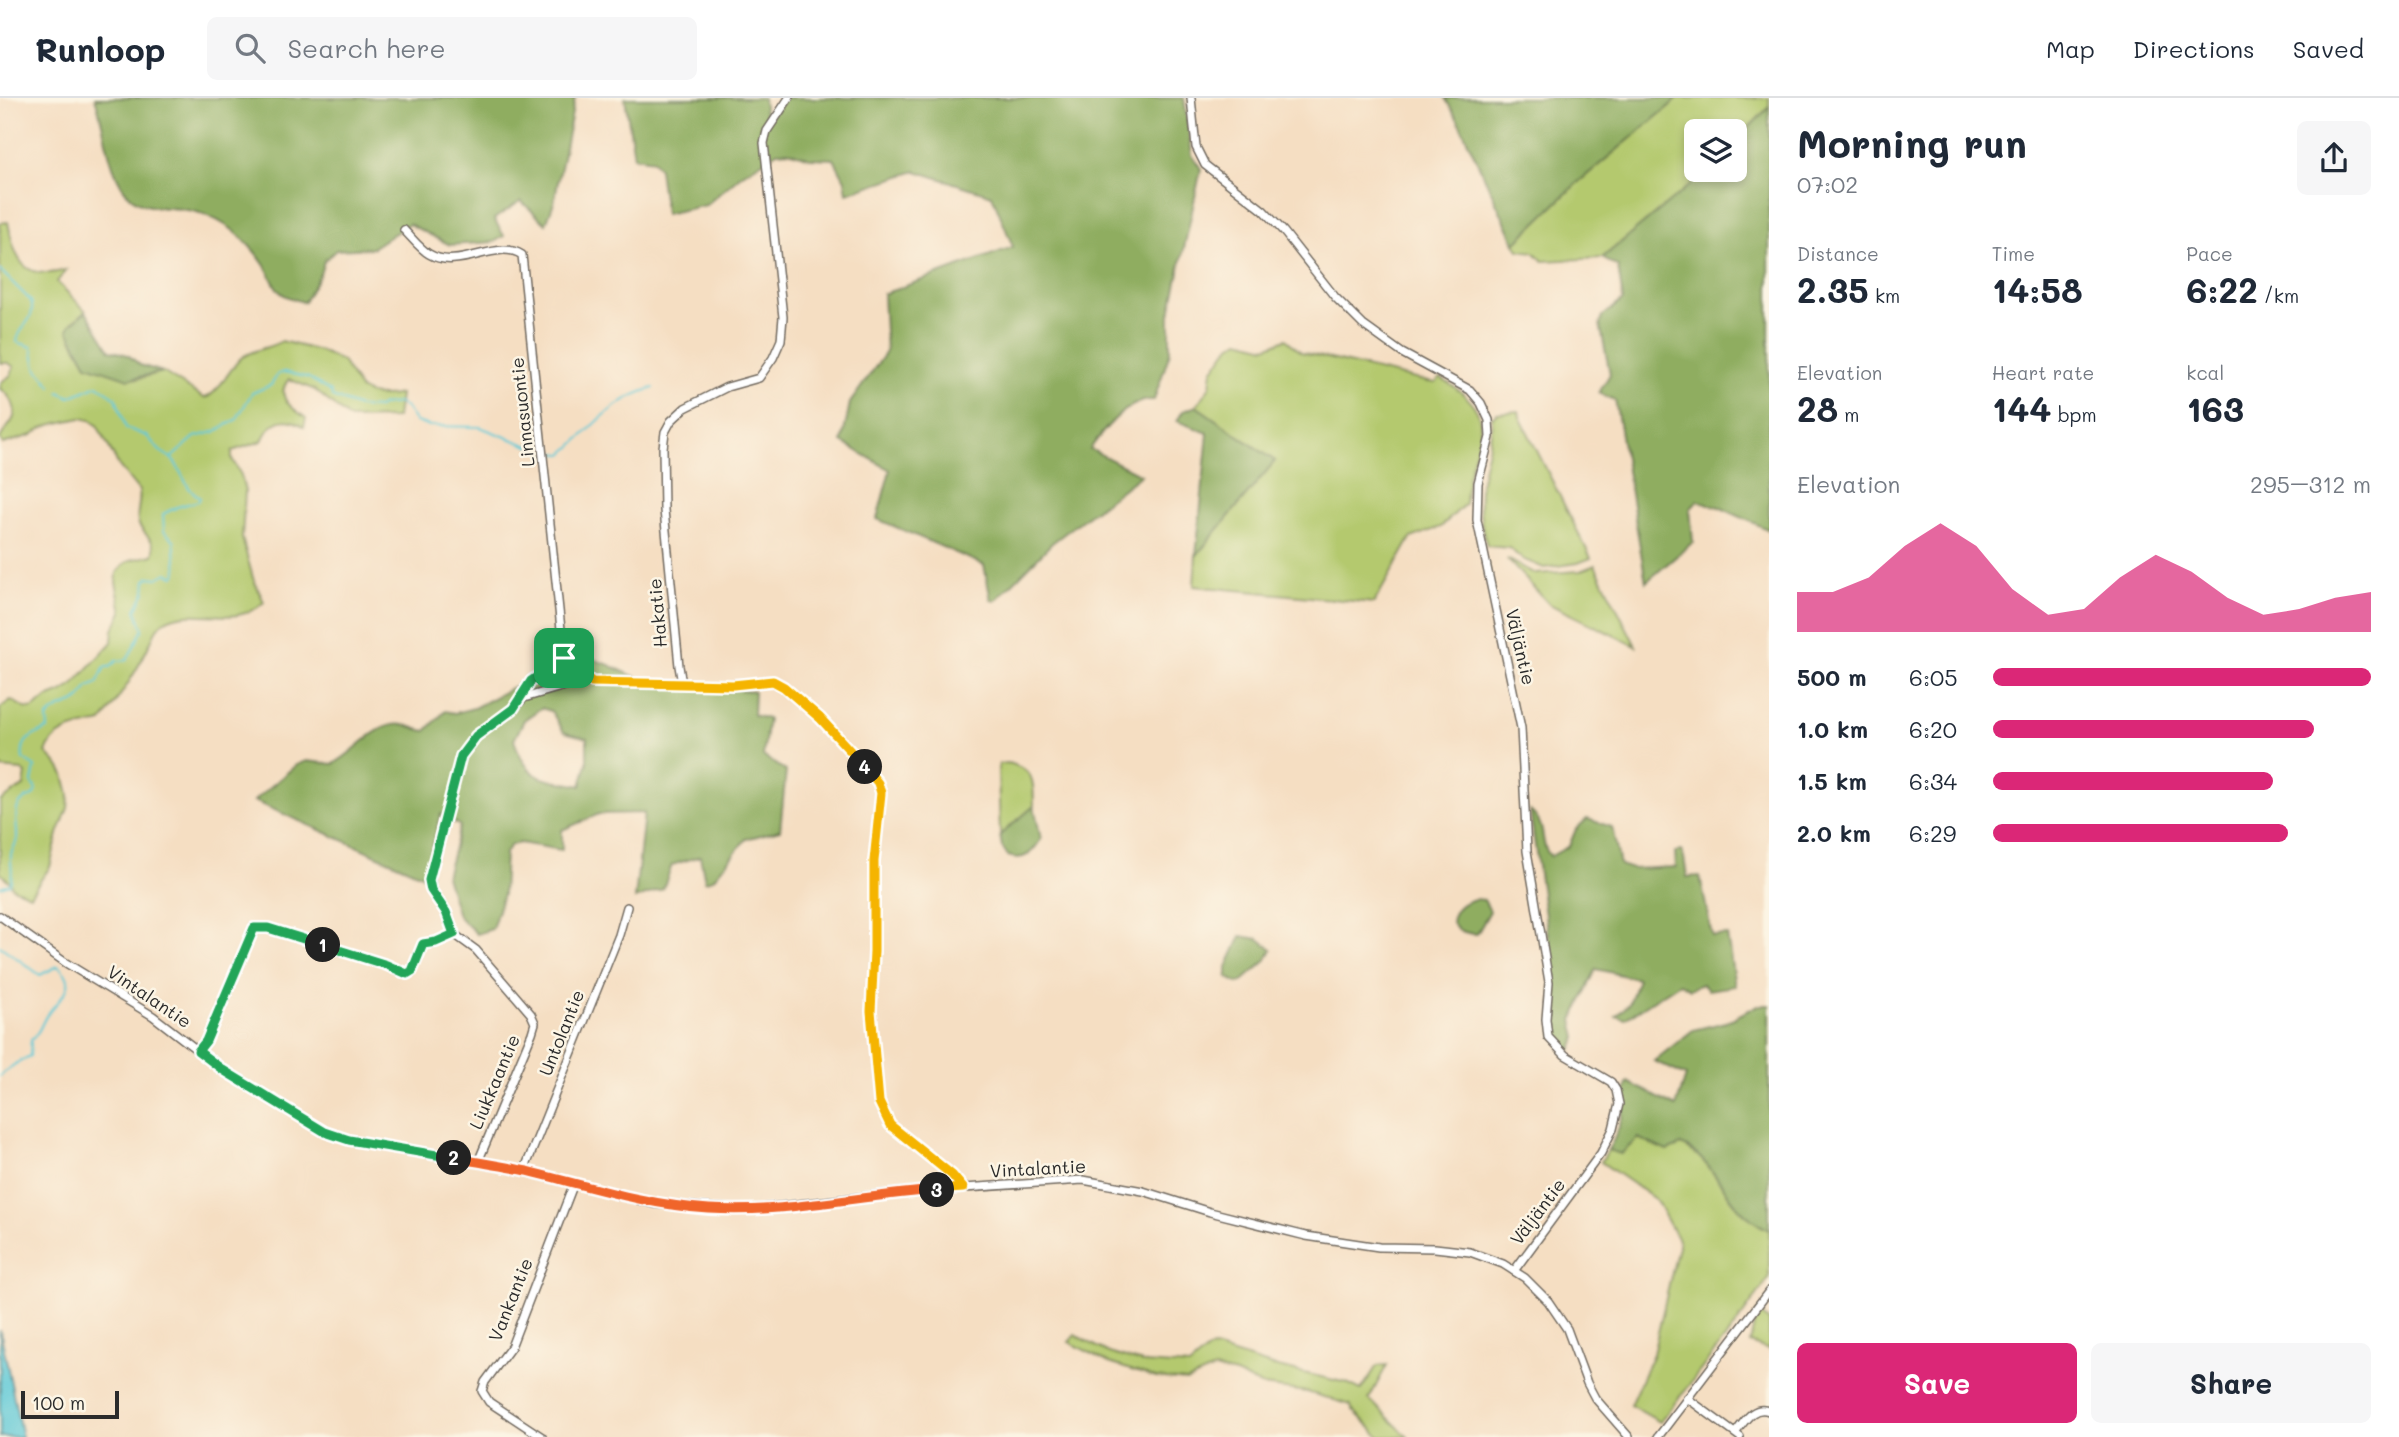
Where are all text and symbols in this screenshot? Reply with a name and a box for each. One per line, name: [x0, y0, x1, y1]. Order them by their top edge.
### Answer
search box: [207, 17, 697, 80]
text: Runloop: [35, 27, 165, 70]
icon: search: [231, 29, 269, 67]
text: Search here: [287, 31, 446, 65]
text: Map: [2046, 33, 2095, 64]
text: Directions: [2133, 33, 2255, 64]
text: Saved: [2293, 33, 2364, 64]
text: Morning run: [1797, 118, 2027, 168]
map controls: [1684, 119, 1747, 182]
button: layers: [1684, 119, 1747, 182]
button: share: [2297, 121, 2371, 195]
text: 07:02: [1797, 169, 1858, 199]
text: Distance: [1797, 241, 1879, 266]
text: Time: [1992, 241, 2035, 266]
text: Pace: [2186, 241, 2233, 266]
text: 2.35: [1797, 266, 1869, 312]
text: 14:58: [1992, 266, 2083, 312]
text: 6:22: [2186, 266, 2258, 312]
text: km: [1869, 283, 1900, 308]
text: /km: [2258, 283, 2299, 308]
street label: Linnasuontie: [504, 356, 540, 468]
text: Elevation: [1797, 360, 1882, 385]
text: Heart rate: [1992, 360, 2094, 385]
text: kcal: [2186, 360, 2224, 385]
text: 28: [1797, 385, 1838, 431]
text: 144: [1992, 385, 2052, 431]
text: 163: [2186, 385, 2244, 431]
text: m: [1838, 402, 1860, 427]
text: bpm: [2052, 402, 2097, 427]
text: Elevation: [1797, 469, 1900, 499]
text: 295–312 m: [2250, 469, 2371, 499]
street label: Hakatie: [642, 577, 672, 649]
street label: Väljäntie: [1501, 606, 1541, 687]
pin: [534, 628, 594, 688]
icon: arrive: [545, 639, 583, 677]
text: 500 m: [1797, 662, 1867, 692]
text: 6:05: [1909, 662, 1958, 692]
text: 1.0 km: [1797, 714, 1868, 744]
text: 6:20: [1909, 714, 1957, 744]
pin: 4: [848, 750, 882, 784]
text: 4: [858, 754, 871, 779]
text: 1.5 km: [1797, 766, 1867, 796]
text: 6:34: [1909, 766, 1957, 796]
text: 2.0 km: [1797, 818, 1871, 848]
text: 6:29: [1909, 818, 1956, 848]
pin: 1: [306, 928, 340, 962]
text: 1: [318, 932, 327, 957]
street label: Vintalantie: [103, 959, 196, 1033]
street label: Untolantie: [533, 986, 589, 1079]
street label: Liukkaantie: [463, 1030, 525, 1133]
pin: 2: [436, 1140, 472, 1176]
text: 2: [448, 1145, 459, 1170]
street label: Vintalantie: [989, 1153, 1087, 1183]
pin: 3: [920, 1172, 954, 1208]
street label: Väljäntie: [1504, 1173, 1570, 1250]
text: 3: [931, 1177, 942, 1202]
street label: Vankantie: [482, 1254, 538, 1345]
button: Save: [1797, 1343, 2077, 1423]
button: Share: [2091, 1343, 2371, 1423]
scale bar: [21, 1388, 119, 1420]
text: 100 m: [32, 1390, 85, 1415]

